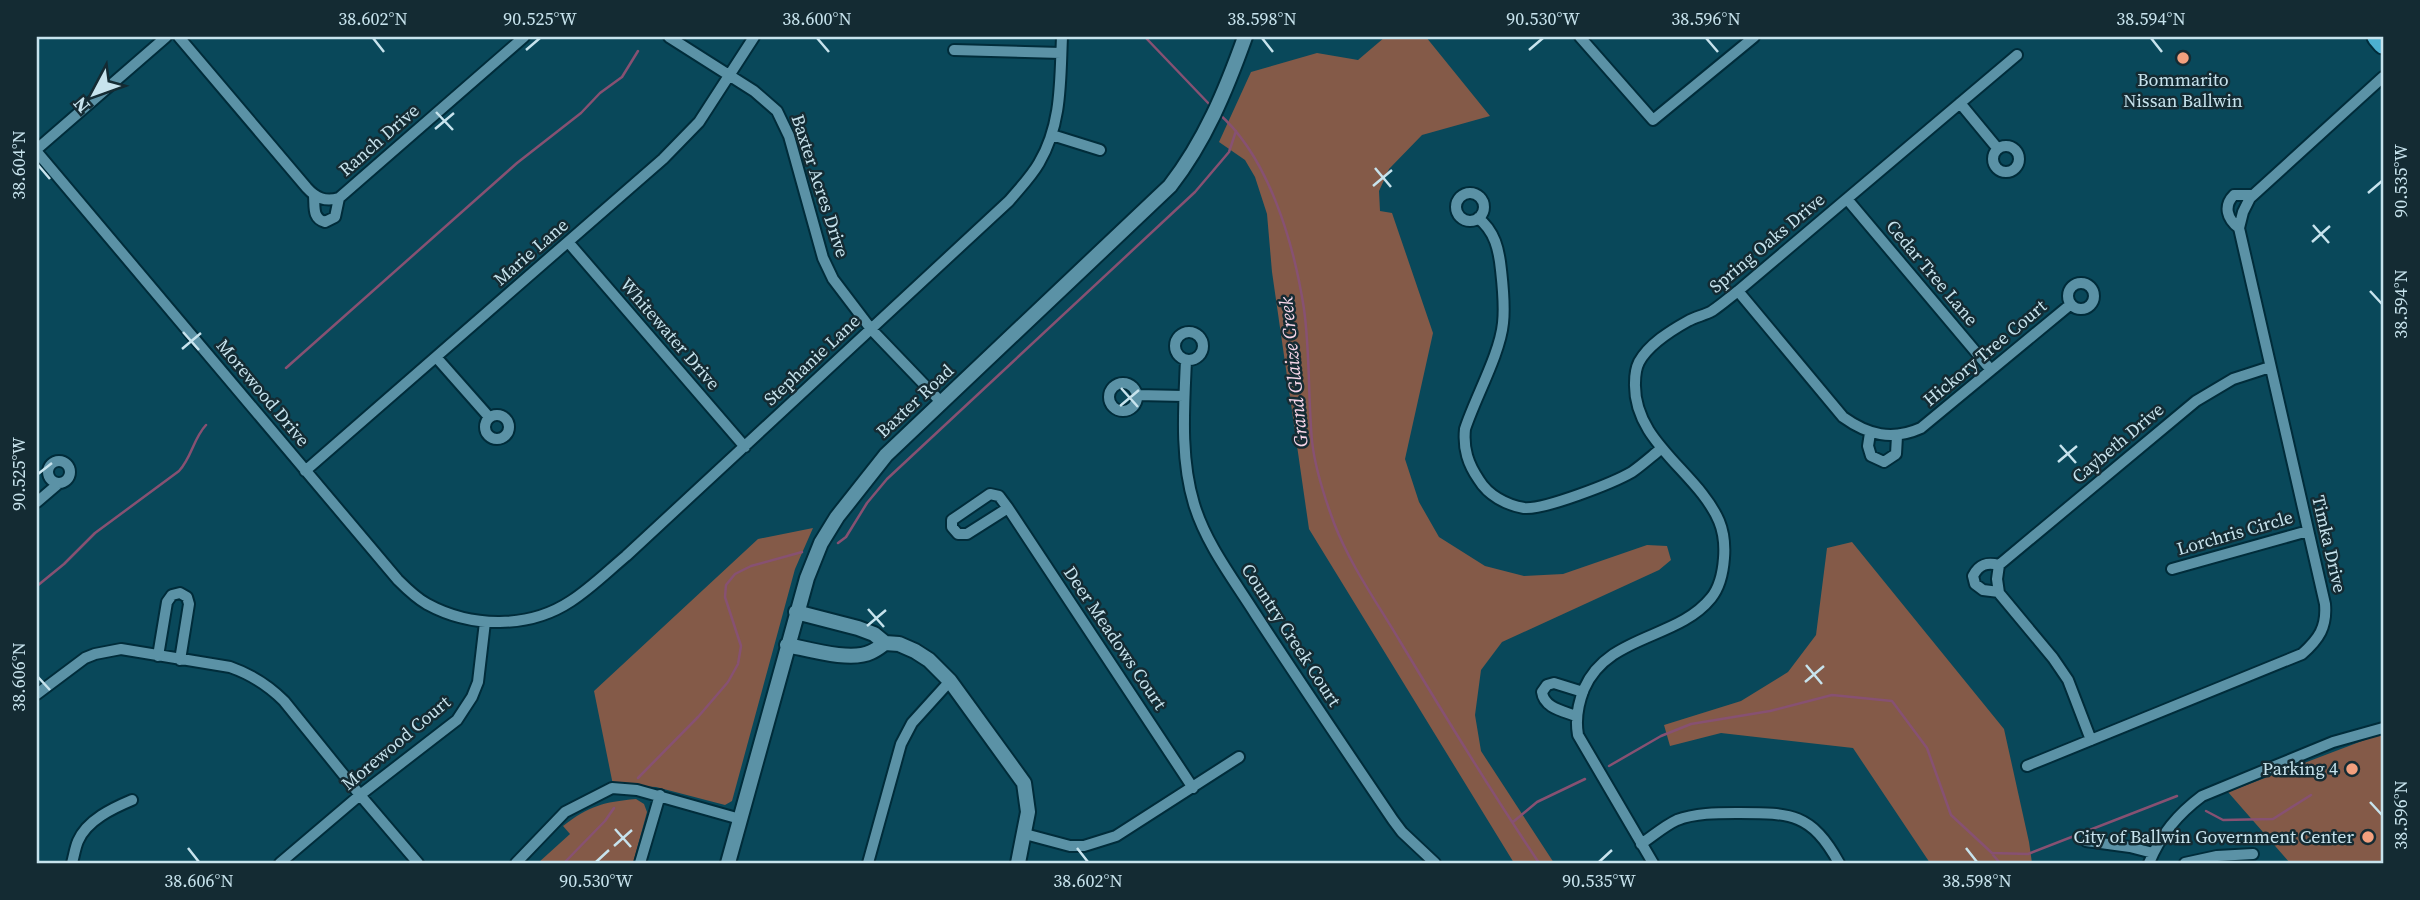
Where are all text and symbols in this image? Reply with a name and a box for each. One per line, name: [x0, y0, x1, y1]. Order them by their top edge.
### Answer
text: 38.602°N: [338, 6, 408, 31]
text: 90.525°W: [503, 6, 577, 31]
text: 38.600°N: [782, 6, 852, 31]
text: 38.598°N: [1227, 6, 1297, 31]
text: 90.530°W: [1506, 6, 1580, 31]
text: 38.596°N: [1671, 6, 1741, 31]
text: 38.594°N: [2116, 6, 2186, 31]
marker: Bommarito Nissan Ballwin: [2175, 50, 2191, 66]
north arrow: [60, 60, 130, 130]
place label: Bommarito Nissan Ballwin: [2123, 67, 2243, 113]
text: N: [67, 91, 96, 119]
street label: Ranch Drive: [333, 98, 424, 181]
street label: Baxter Acres Drive: [786, 111, 855, 261]
text: 38.604°N: [6, 130, 31, 200]
text: 90.535°W: [2388, 144, 2413, 218]
street label: Spring Oaks Drive: [1704, 187, 1830, 298]
street label: Marie Lane: [488, 212, 573, 291]
street label: Cedar Tree Lane: [1881, 214, 1984, 331]
text: 38.594°N: [2388, 269, 2413, 339]
street label: Whitewater Drive: [615, 272, 726, 395]
street label: Hickory Tree Court: [1918, 293, 2052, 412]
water label: Grand Glaize Creek: [1272, 295, 1314, 449]
street label: Stephanie Lane: [758, 308, 865, 411]
street label: Morewood Drive: [211, 334, 316, 452]
street label: Baxter Road: [870, 358, 959, 443]
street label: Caybeth Drive: [2066, 397, 2169, 489]
text: 90.525°W: [6, 437, 31, 511]
street label: Timka Drive: [2306, 493, 2353, 595]
street label: Lorchris Circle: [2174, 504, 2296, 561]
street label: Country Creek Court: [1236, 558, 1347, 711]
street label: Deer Meadows Court: [1058, 561, 1173, 714]
text: 38.606°N: [6, 642, 31, 712]
street label: Morewood Court: [336, 690, 456, 796]
place label: Parking 4: [2262, 756, 2338, 781]
marker: Parking 4: [2344, 761, 2360, 777]
text: 38.596°N: [2388, 780, 2413, 850]
place label: City of Ballwin Government Center: [2073, 824, 2354, 849]
marker: City of Ballwin Government Center: [2360, 829, 2376, 845]
text: 38.606°N: [164, 868, 234, 893]
text: 90.530°W: [559, 868, 633, 893]
text: 38.602°N: [1053, 868, 1123, 893]
text: 90.535°W: [1562, 868, 1636, 893]
text: 38.598°N: [1942, 868, 2012, 893]

